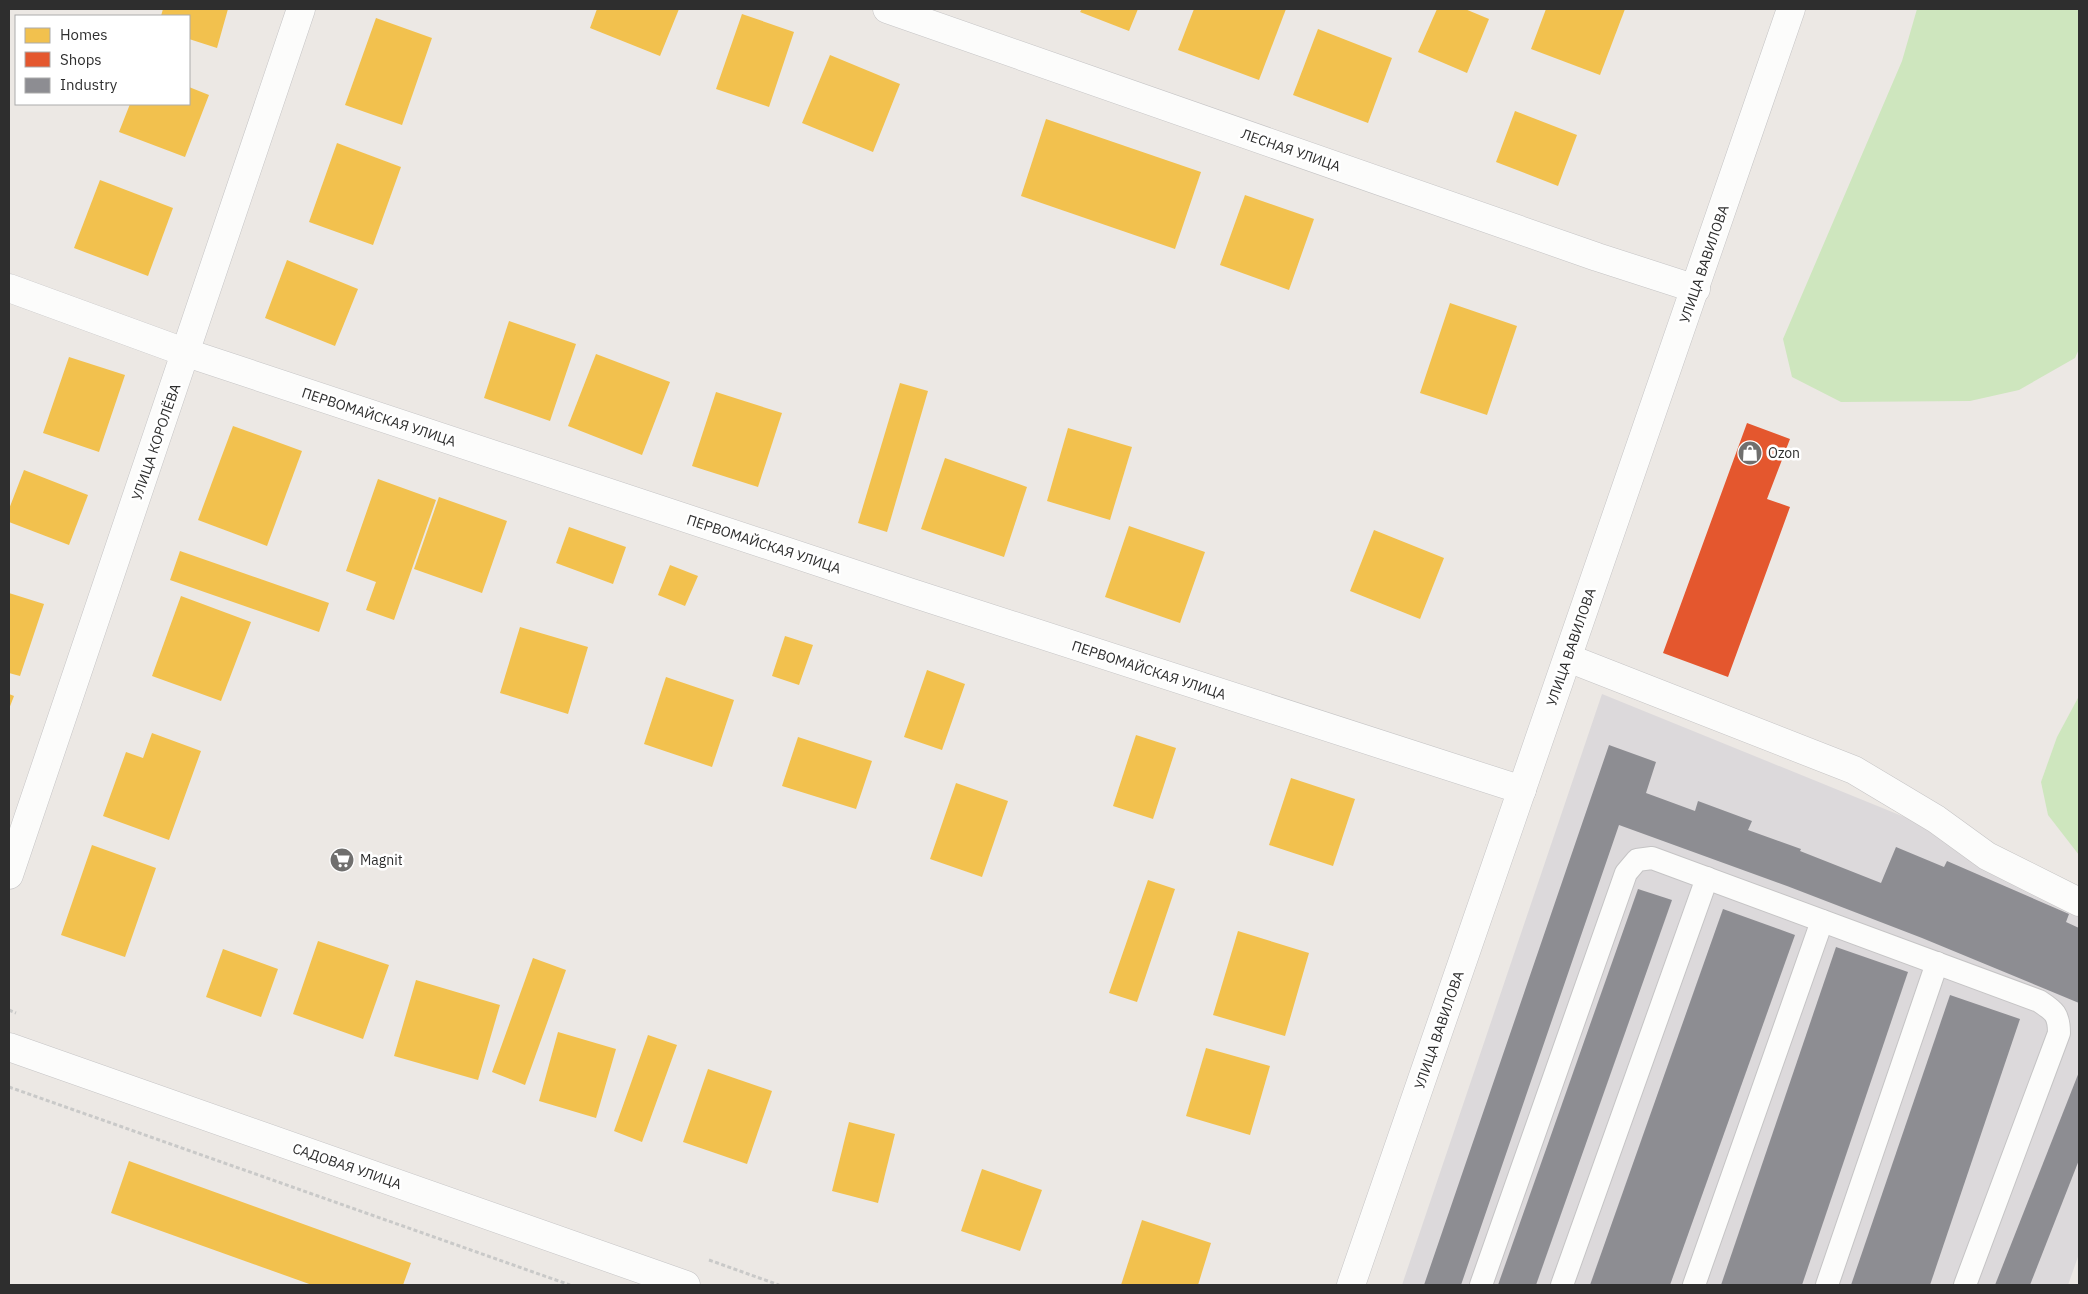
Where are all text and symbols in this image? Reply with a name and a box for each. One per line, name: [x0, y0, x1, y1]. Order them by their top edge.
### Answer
legend: [15, 15, 190, 105]
text: Homes: [60, 25, 108, 44]
text: Shops: [60, 50, 102, 69]
text: Industry: [60, 75, 118, 94]
street label: ЛЕСНАЯ УЛИЦА: [1239, 125, 1343, 175]
street label: УЛИЦА ВАВИЛОВА: [1675, 202, 1733, 326]
street label: УЛИЦА КОРОЛЁВА: [128, 381, 184, 503]
street label: ПЕРВОМАЙСКАЯ УЛИЦА: [300, 383, 459, 450]
shop icon: Ozon: [1737, 440, 1763, 466]
place label: Ozon: [1768, 444, 1800, 462]
street label: ПЕРВОМАЙСКАЯ УЛИЦА: [685, 510, 844, 577]
street label: УЛИЦА ВАВИЛОВА: [1542, 585, 1600, 709]
street label: ПЕРВОМАЙСКАЯ УЛИЦА: [1070, 636, 1229, 703]
supermarket icon: Magnit: [329, 847, 355, 873]
place label: Magnit: [360, 851, 403, 869]
street label: УЛИЦА ВАВИЛОВА: [1410, 968, 1468, 1092]
street label: САДОВАЯ УЛИЦА: [290, 1139, 404, 1193]

